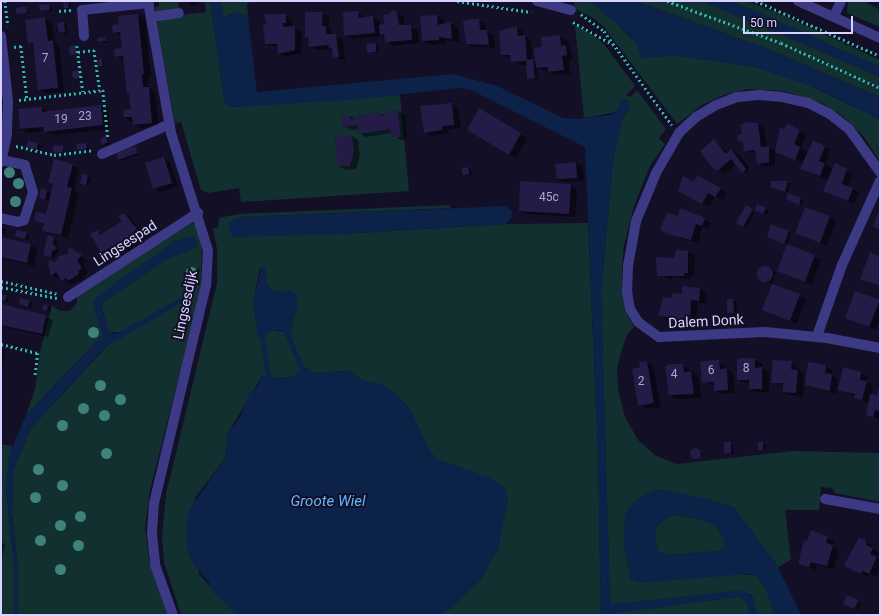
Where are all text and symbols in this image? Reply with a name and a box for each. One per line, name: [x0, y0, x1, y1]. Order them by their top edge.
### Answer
scale bar: [745, 8, 855, 34]
text: 50 m: [750, 16, 777, 30]
house number: 7: [42, 52, 48, 66]
house number: 23: [78, 110, 92, 124]
house number: 19: [54, 113, 68, 127]
house number: 45c: [539, 191, 559, 205]
street label: Lingsespad: [90, 216, 160, 270]
street label: Lingsesdijk: [169, 269, 201, 341]
street label: Dalem Donk: [668, 311, 744, 331]
house number: 8: [743, 362, 749, 376]
house number: 6: [708, 364, 714, 378]
house number: 4: [671, 368, 677, 382]
house number: 2: [638, 375, 644, 389]
water label: Groote Wiel: [290, 493, 366, 511]

